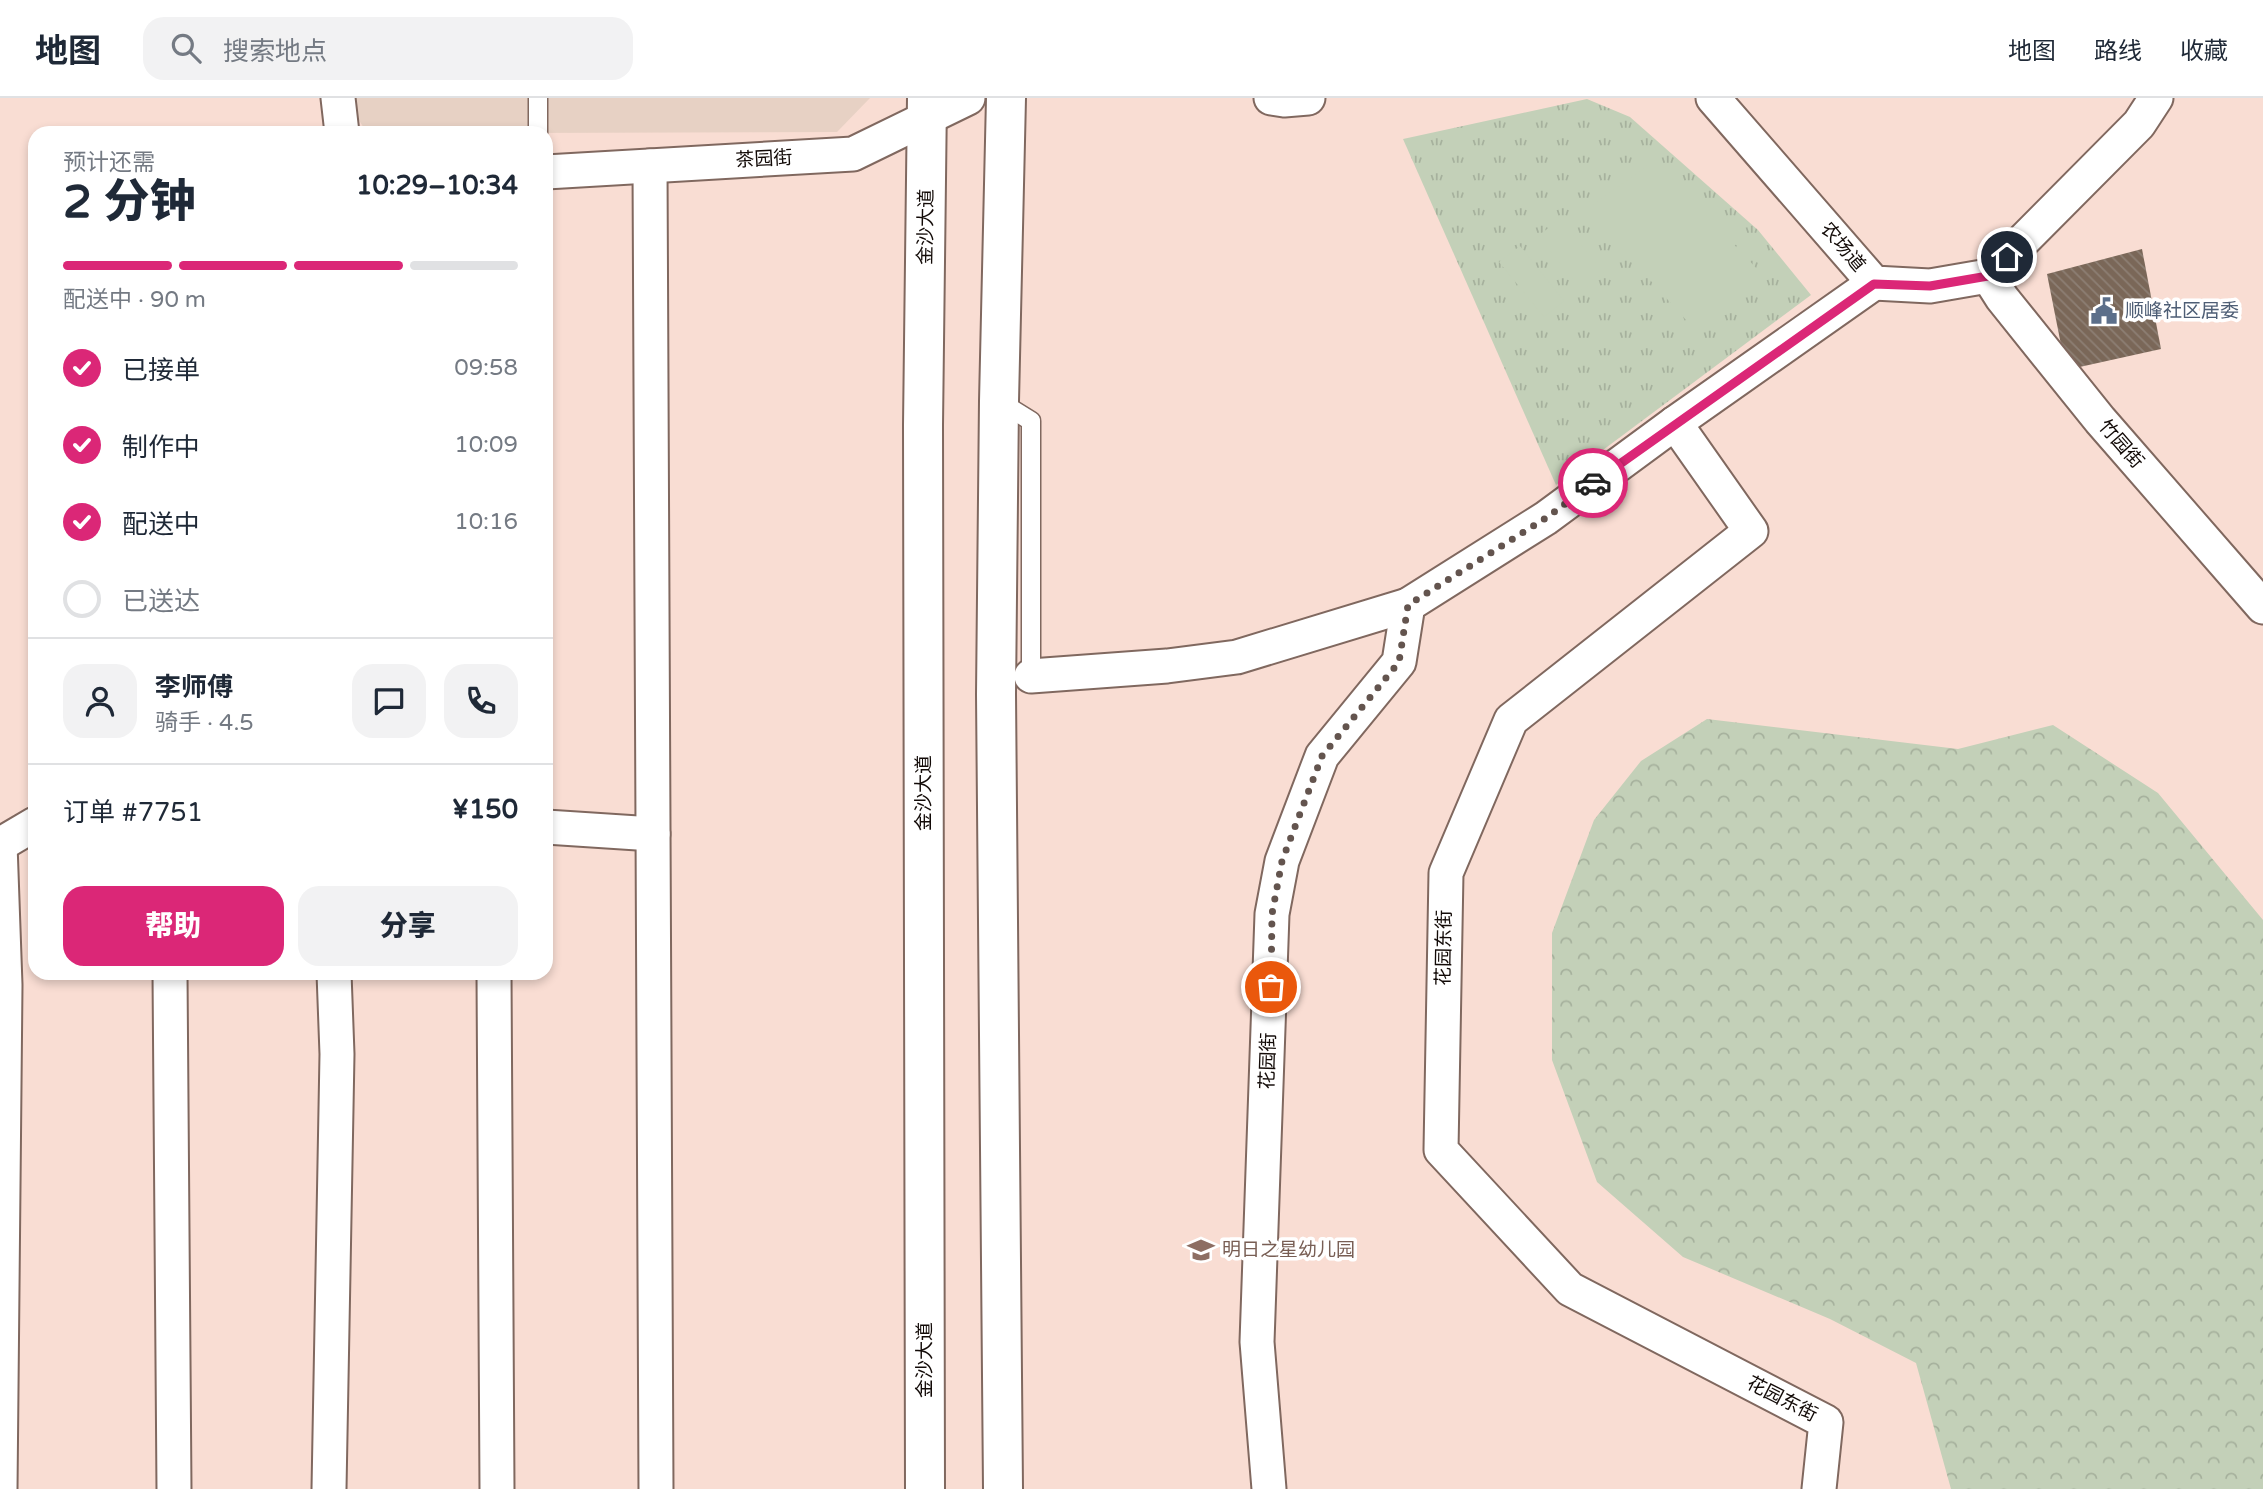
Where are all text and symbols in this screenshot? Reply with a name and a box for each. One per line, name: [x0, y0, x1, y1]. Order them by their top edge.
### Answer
search box: [143, 17, 633, 80]
icon: search: [167, 29, 205, 67]
text: 地图: [35, 32, 101, 71]
text: 搜索地点: [223, 36, 327, 67]
text: 地图: [2008, 37, 2056, 66]
text: 路线: [2094, 37, 2142, 66]
text: 收藏: [2180, 37, 2228, 66]
street label: 茶园街: [735, 147, 793, 171]
text: 预计还需: [63, 149, 155, 177]
text: 10:29–10:34: [356, 170, 518, 201]
text: 2 分钟: [63, 175, 196, 230]
street label: 金沙大道: [914, 189, 938, 265]
street label: 农场道: [1816, 218, 1870, 276]
pin: [1977, 227, 2037, 287]
icon: home: [1988, 238, 2026, 276]
text: 配送中 · 90 m: [63, 286, 206, 314]
public building icon: 顺峰社区居委: [2089, 296, 2119, 326]
place label: 顺峰社区居委: [2125, 300, 2239, 322]
icon: check: [63, 349, 101, 387]
text: 09:58: [454, 354, 518, 382]
text: 已接单: [122, 355, 200, 386]
street label: 竹园街: [2094, 415, 2148, 473]
icon: check: [63, 426, 101, 464]
text: 10:09: [454, 431, 518, 459]
text: 制作中: [122, 432, 200, 463]
courier: [1558, 448, 1628, 518]
icon: car: [1574, 464, 1612, 502]
icon: check: [63, 503, 101, 541]
text: 10:16: [454, 508, 518, 536]
text: 配送中: [122, 509, 200, 540]
text: 已送达: [122, 586, 200, 617]
button: person: [63, 664, 137, 738]
button: chat: [352, 664, 426, 738]
button: phone: [444, 664, 518, 738]
text: 李师傅: [155, 672, 233, 703]
text: 骑手 · 4.5: [155, 709, 254, 737]
street label: 金沙大道: [913, 755, 935, 831]
text: ¥150: [452, 794, 518, 825]
text: 订单 #7751: [63, 797, 203, 828]
button: 帮助: [63, 886, 284, 966]
button: 分享: [298, 886, 518, 966]
street label: 花园东街: [1432, 910, 1456, 986]
pin: [1241, 957, 1301, 1017]
icon: bag: [1252, 968, 1290, 1006]
street label: 花园街: [1256, 1032, 1280, 1090]
school or university icon: 明日之星幼儿园: [1186, 1235, 1216, 1265]
place label: 明日之星幼儿园: [1222, 1239, 1355, 1261]
street label: 金沙大道: [914, 1322, 936, 1398]
street label: 花园东街: [1743, 1372, 1821, 1426]

